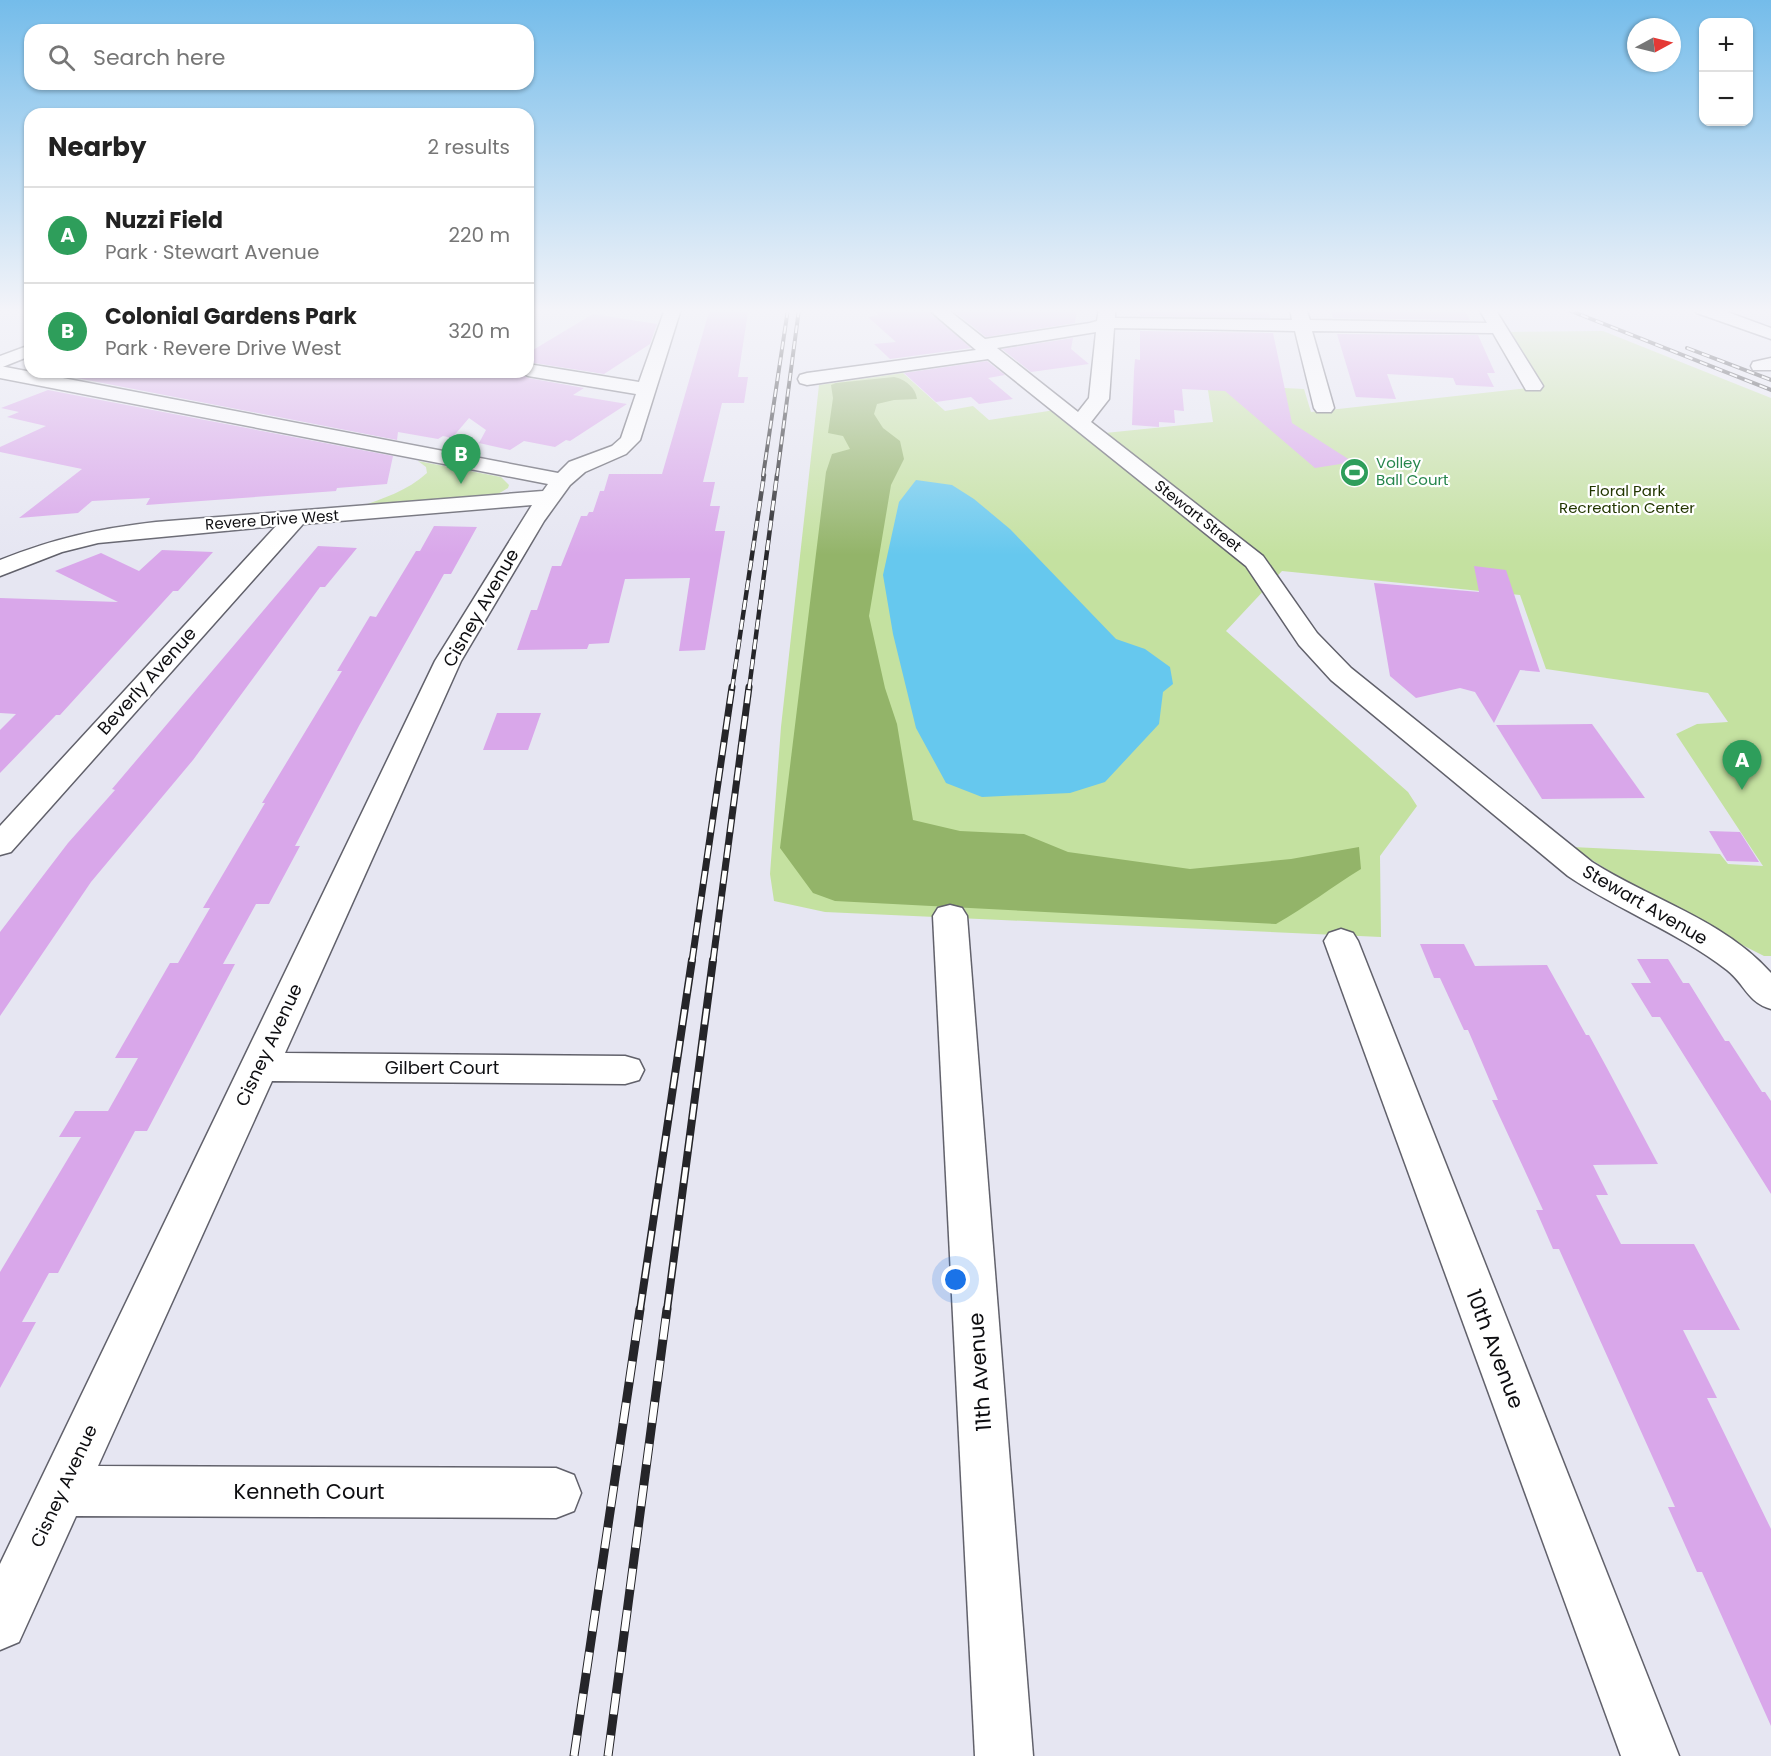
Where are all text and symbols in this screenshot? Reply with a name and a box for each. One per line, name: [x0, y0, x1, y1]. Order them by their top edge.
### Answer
north arrow: [1627, 18, 1681, 72]
map controls: [1699, 18, 1753, 126]
button: +: [1699, 18, 1753, 72]
search box: [24, 24, 534, 90]
icon: search: [45, 41, 78, 74]
text: Search here: [93, 42, 226, 73]
button: −: [1699, 72, 1753, 126]
text: Nearby: [48, 129, 146, 165]
text: 2 results: [427, 133, 510, 161]
text: Nuzzi Field: [105, 205, 223, 236]
text: A: [60, 221, 75, 249]
text: 220 m: [449, 221, 510, 249]
text: Park · Stewart Avenue: [105, 238, 319, 266]
text: Colonial Gardens Park: [105, 301, 357, 332]
text: B: [61, 317, 74, 345]
text: 320 m: [448, 317, 510, 345]
text: Park · Revere Drive West: [105, 334, 341, 362]
pin: B: [442, 434, 480, 484]
place label: Volley Ball Court: [1376, 452, 1449, 490]
sports icon: Volley Ball Court: [1339, 456, 1371, 488]
street label: Stewart Street: [1150, 475, 1246, 556]
park label: Floral Park Recreation Center: [1559, 480, 1695, 518]
street label: Revere Drive West: [204, 504, 339, 535]
street label: Cisney Avenue: [437, 544, 525, 672]
street label: Beverly Avenue: [91, 621, 202, 740]
pin: A: [1722, 740, 1762, 790]
street label: Stewart Avenue: [1578, 859, 1713, 951]
street label: Cisney Avenue: [229, 979, 308, 1110]
street label: Gilbert Court: [385, 1055, 499, 1080]
your location: [941, 1265, 970, 1294]
street label: 10th Avenue: [1459, 1285, 1531, 1413]
street label: 11th Avenue: [961, 1312, 998, 1432]
street label: Cisney Avenue: [24, 1420, 103, 1551]
street label: Kenneth Court: [234, 1477, 384, 1506]

